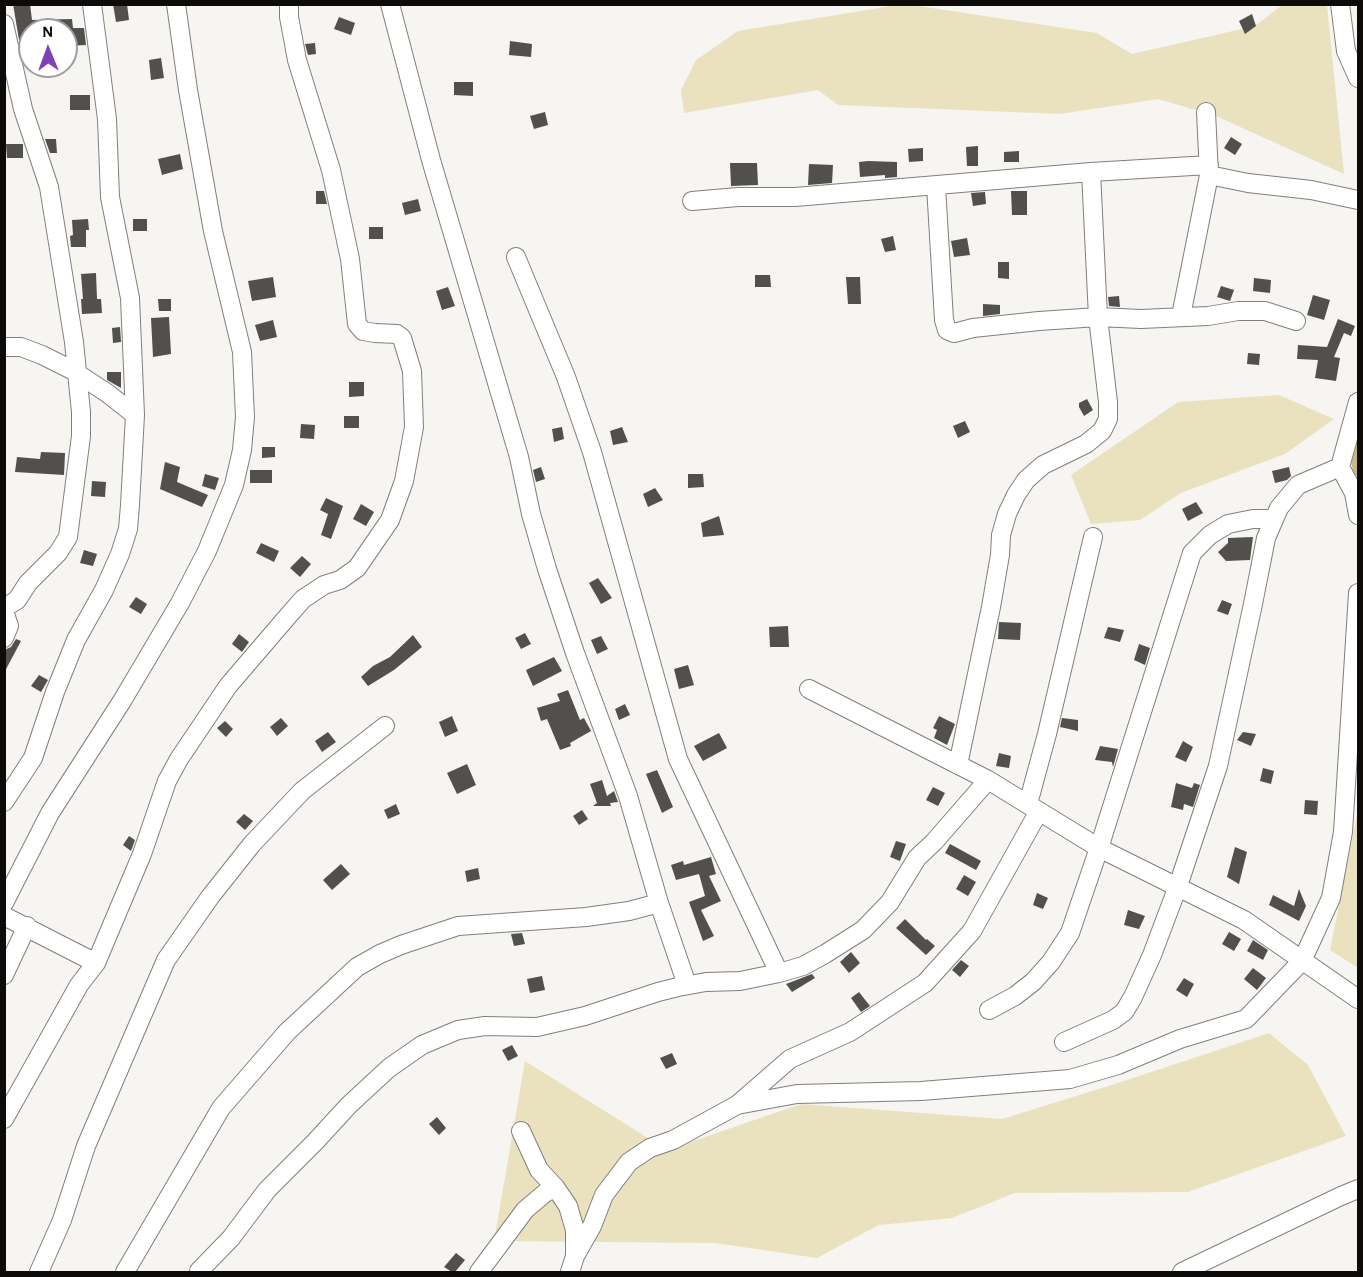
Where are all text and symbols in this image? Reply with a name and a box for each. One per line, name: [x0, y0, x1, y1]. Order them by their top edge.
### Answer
north arrow: [18, 18, 78, 78]
text: N: [42, 24, 53, 40]

